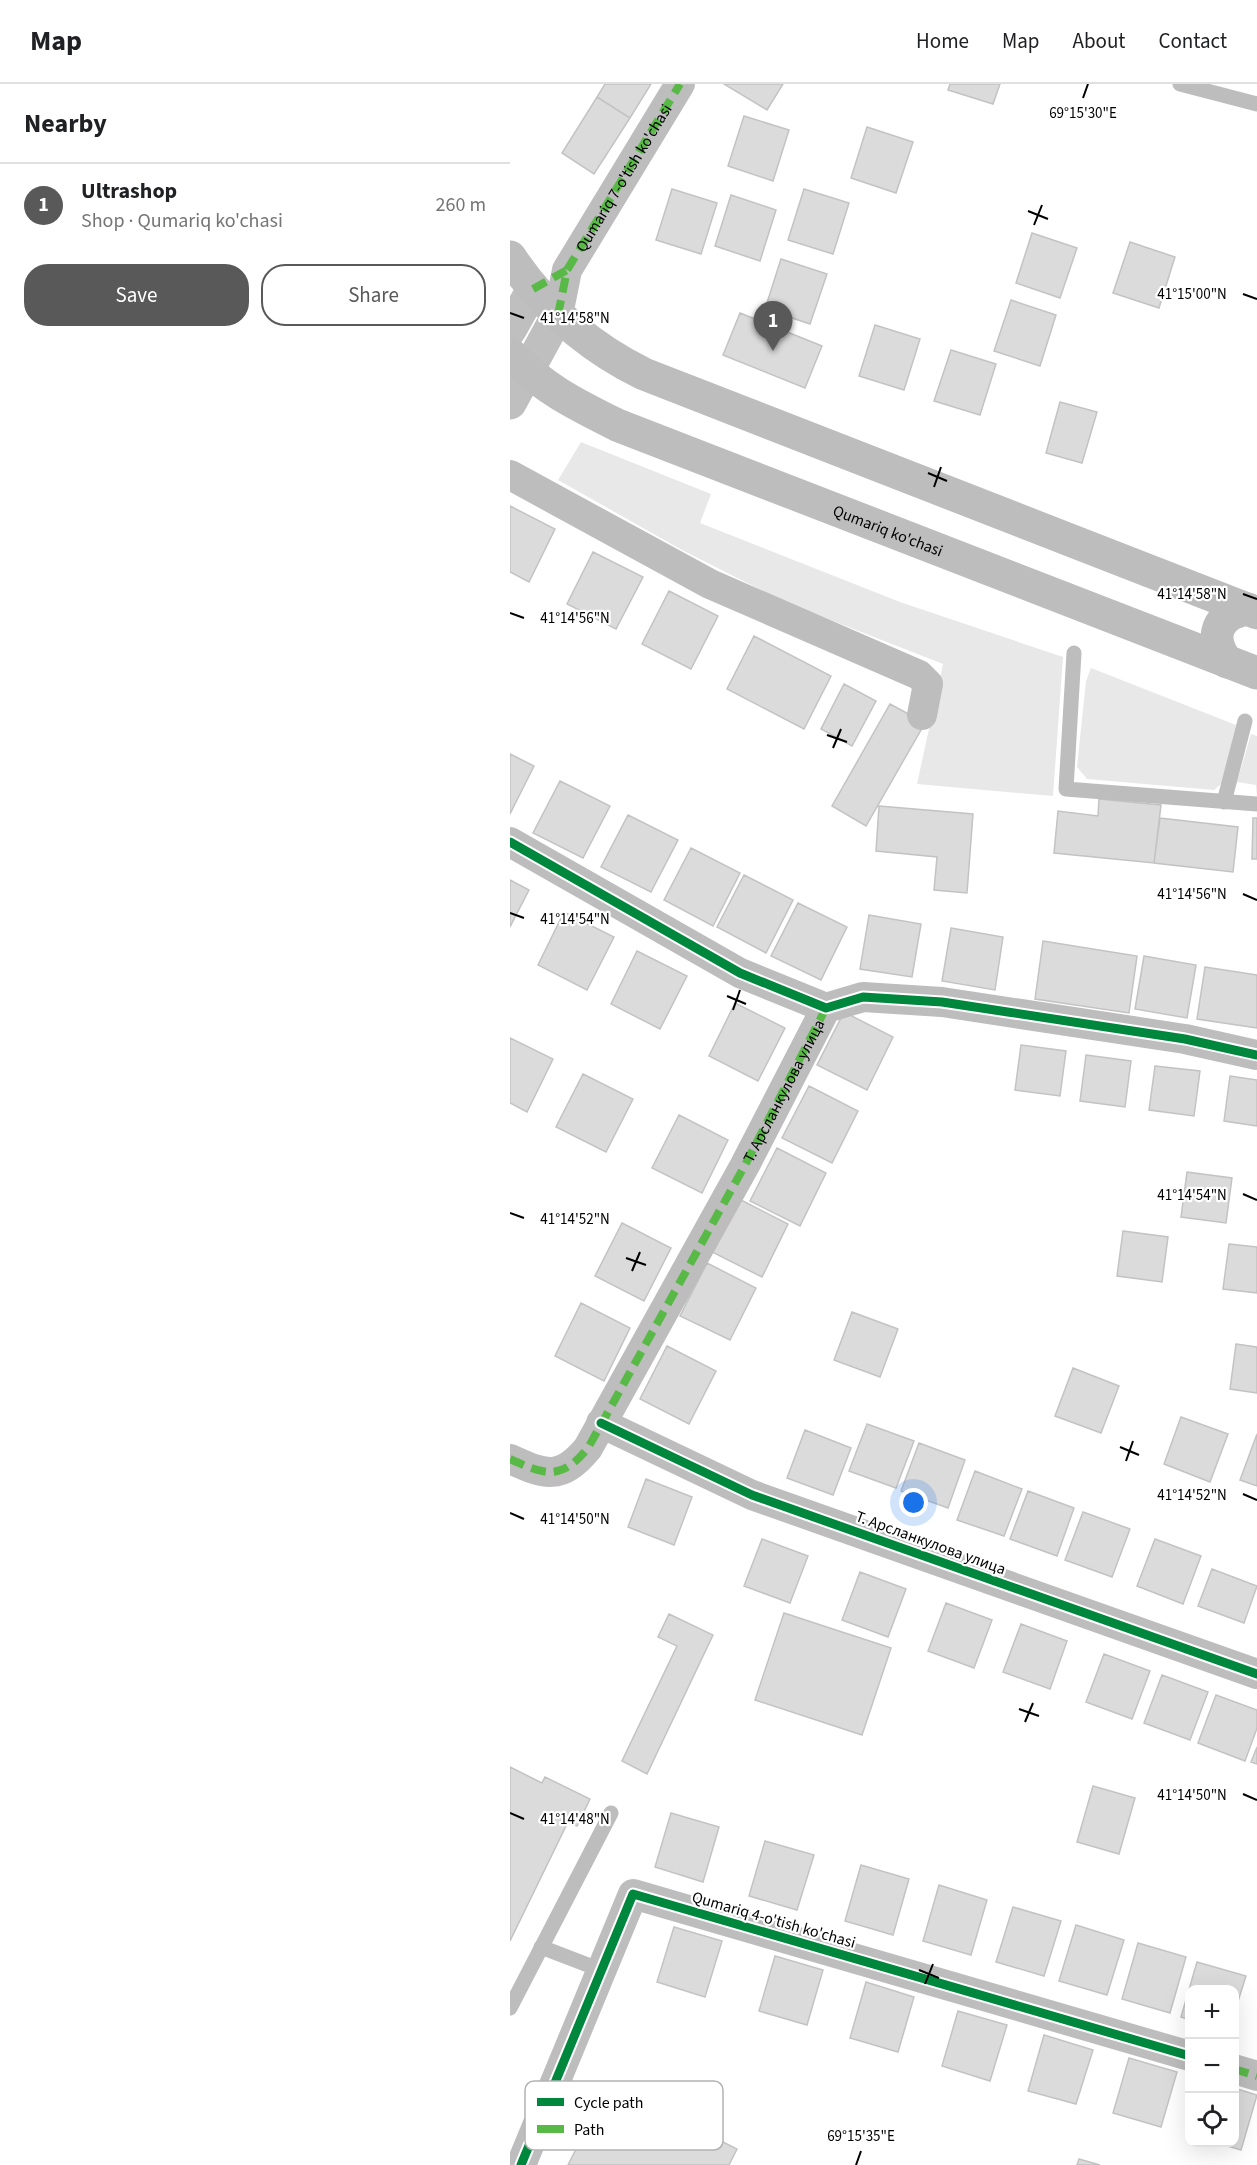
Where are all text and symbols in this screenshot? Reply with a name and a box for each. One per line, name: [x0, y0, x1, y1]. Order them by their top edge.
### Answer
text: Map: [30, 21, 82, 61]
text: Home: [916, 26, 969, 56]
text: Map: [1002, 26, 1040, 56]
text: About: [1073, 26, 1125, 56]
text: Contact: [1158, 26, 1227, 56]
street label: Qumariq 7-o'tish ko'chasi: [571, 100, 677, 256]
text: 69°15'30"E: [1049, 103, 1117, 124]
text: Nearby: [24, 105, 107, 142]
text: Ultrashop: [81, 175, 177, 207]
text: 1: [38, 191, 49, 219]
text: 260 m: [436, 191, 486, 219]
text: Shop · Qumariq ko'chasi: [81, 207, 283, 235]
button: Save: [24, 264, 249, 326]
button: Share: [261, 264, 486, 326]
text: 41°15'00"N: [1157, 284, 1227, 305]
pin: 1: [754, 302, 792, 351]
text: 41°14'58"N: [540, 308, 610, 329]
street label: Qumariq ko'chasi: [830, 500, 946, 562]
text: 41°14'58"N: [1157, 584, 1227, 605]
text: 41°14'56"N: [540, 608, 610, 629]
text: 41°14'56"N: [1157, 884, 1227, 905]
text: 41°14'54"N: [540, 909, 610, 930]
street label: Т. Арсланкулова улица: [738, 1016, 830, 1167]
text: 41°14'54"N: [1157, 1185, 1227, 1206]
text: 41°14'52"N: [540, 1209, 610, 1230]
text: 41°14'52"N: [1157, 1485, 1227, 1506]
your location: [899, 1488, 928, 1517]
street label: Т. Арсланкулова улица: [853, 1506, 1009, 1580]
text: 41°14'50"N: [540, 1509, 610, 1530]
text: 41°14'50"N: [1157, 1785, 1227, 1806]
text: 41°14'48"N: [540, 1809, 610, 1830]
street label: Qumariq 4-o'tish ko'chasi: [689, 1886, 858, 1954]
map controls: [1185, 1985, 1239, 2147]
button: +: [1185, 1985, 1239, 2039]
button: −: [1185, 2039, 1239, 2093]
legend: [525, 2081, 723, 2150]
text: Cycle path: [574, 2092, 643, 2114]
button: locate: [1185, 2093, 1239, 2147]
text: Path: [574, 2119, 604, 2141]
text: 69°15'35"E: [827, 2126, 895, 2147]

